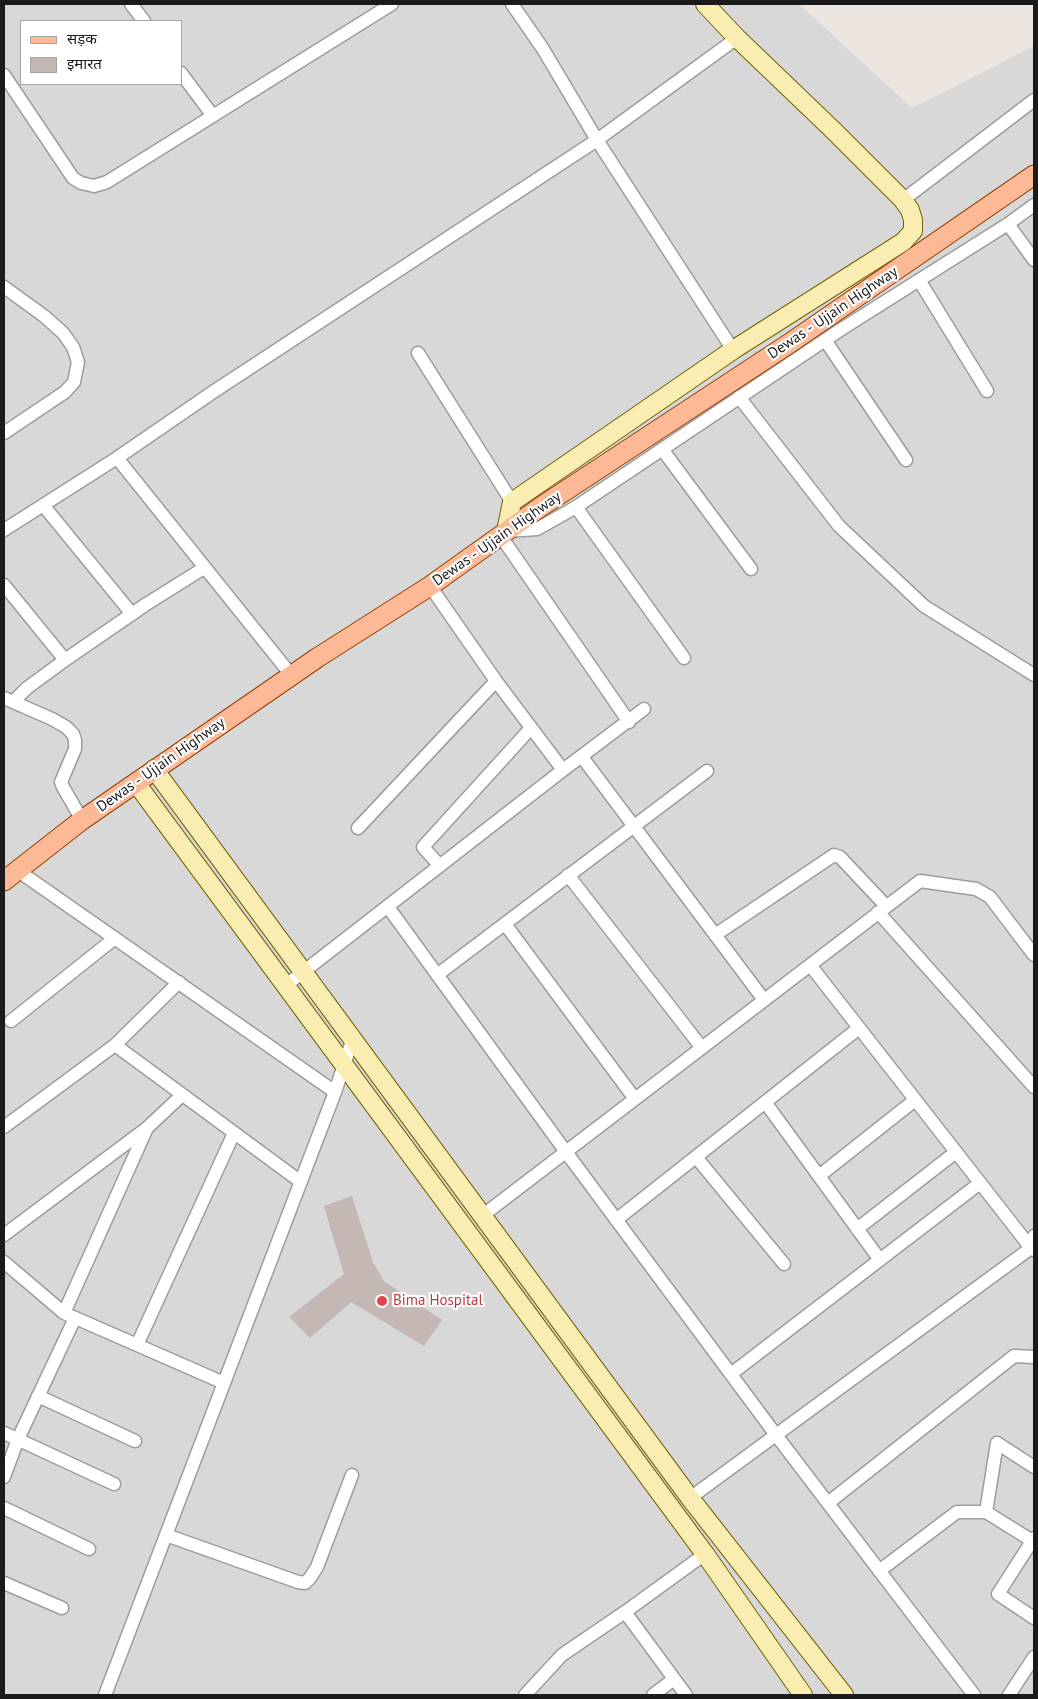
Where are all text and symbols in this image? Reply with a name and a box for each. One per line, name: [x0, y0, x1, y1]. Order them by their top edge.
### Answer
legend: [20, 20, 182, 85]
text: सड़क: [67, 29, 97, 48]
text: इमारत: [67, 54, 102, 73]
street label: Dewas - Ujjain Highway: [765, 263, 901, 363]
street label: Dewas - Ujjain Highway: [429, 488, 565, 590]
street label: Dewas - Ujjain Highway: [93, 714, 229, 816]
place label: Bima Hospital: [393, 1292, 483, 1310]
marker: Bima Hospital: [375, 1294, 389, 1308]

